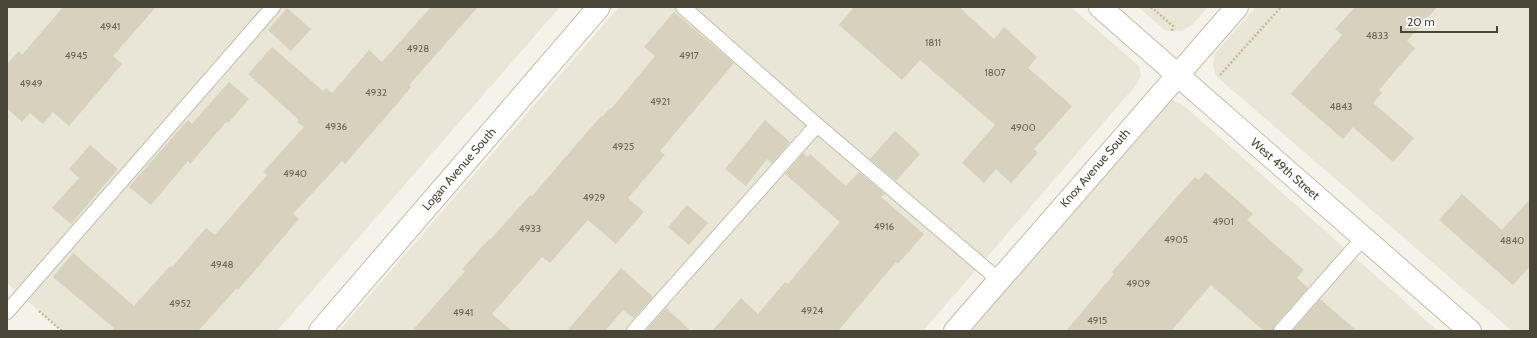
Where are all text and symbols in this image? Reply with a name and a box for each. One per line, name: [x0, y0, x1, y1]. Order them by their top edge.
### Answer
scale bar: [1401, 8, 1497, 34]
text: 20 m: [1407, 14, 1435, 29]
house number: 4941: [100, 20, 120, 33]
house number: 4833: [1366, 29, 1388, 42]
house number: 1811: [925, 36, 941, 49]
house number: 4928: [407, 42, 429, 55]
house number: 4945: [65, 49, 87, 62]
house number: 4917: [679, 49, 699, 62]
house number: 1807: [984, 66, 1006, 79]
house number: 4949: [20, 77, 43, 90]
house number: 4932: [365, 86, 387, 99]
house number: 4921: [650, 95, 670, 108]
house number: 4843: [1329, 100, 1353, 113]
house number: 4936: [325, 120, 348, 133]
house number: 4900: [1010, 121, 1036, 134]
street label: Logan Avenue South: [419, 124, 499, 213]
street label: Knox Avenue South: [1056, 125, 1133, 210]
street label: West 49th Street: [1248, 135, 1323, 203]
house number: 4925: [612, 140, 634, 153]
house number: 4940: [283, 167, 307, 180]
house number: 4929: [583, 191, 606, 204]
house number: 4901: [1212, 215, 1234, 228]
house number: 4916: [874, 220, 895, 233]
house number: 4933: [519, 222, 541, 235]
house number: 4905: [1164, 233, 1188, 246]
house number: 4840: [1500, 234, 1524, 247]
house number: 4948: [210, 258, 234, 271]
house number: 4909: [1126, 277, 1150, 290]
house number: 4952: [169, 297, 191, 310]
house number: 4924: [801, 304, 823, 317]
house number: 4941: [453, 306, 473, 319]
house number: 4915: [1087, 314, 1107, 327]

